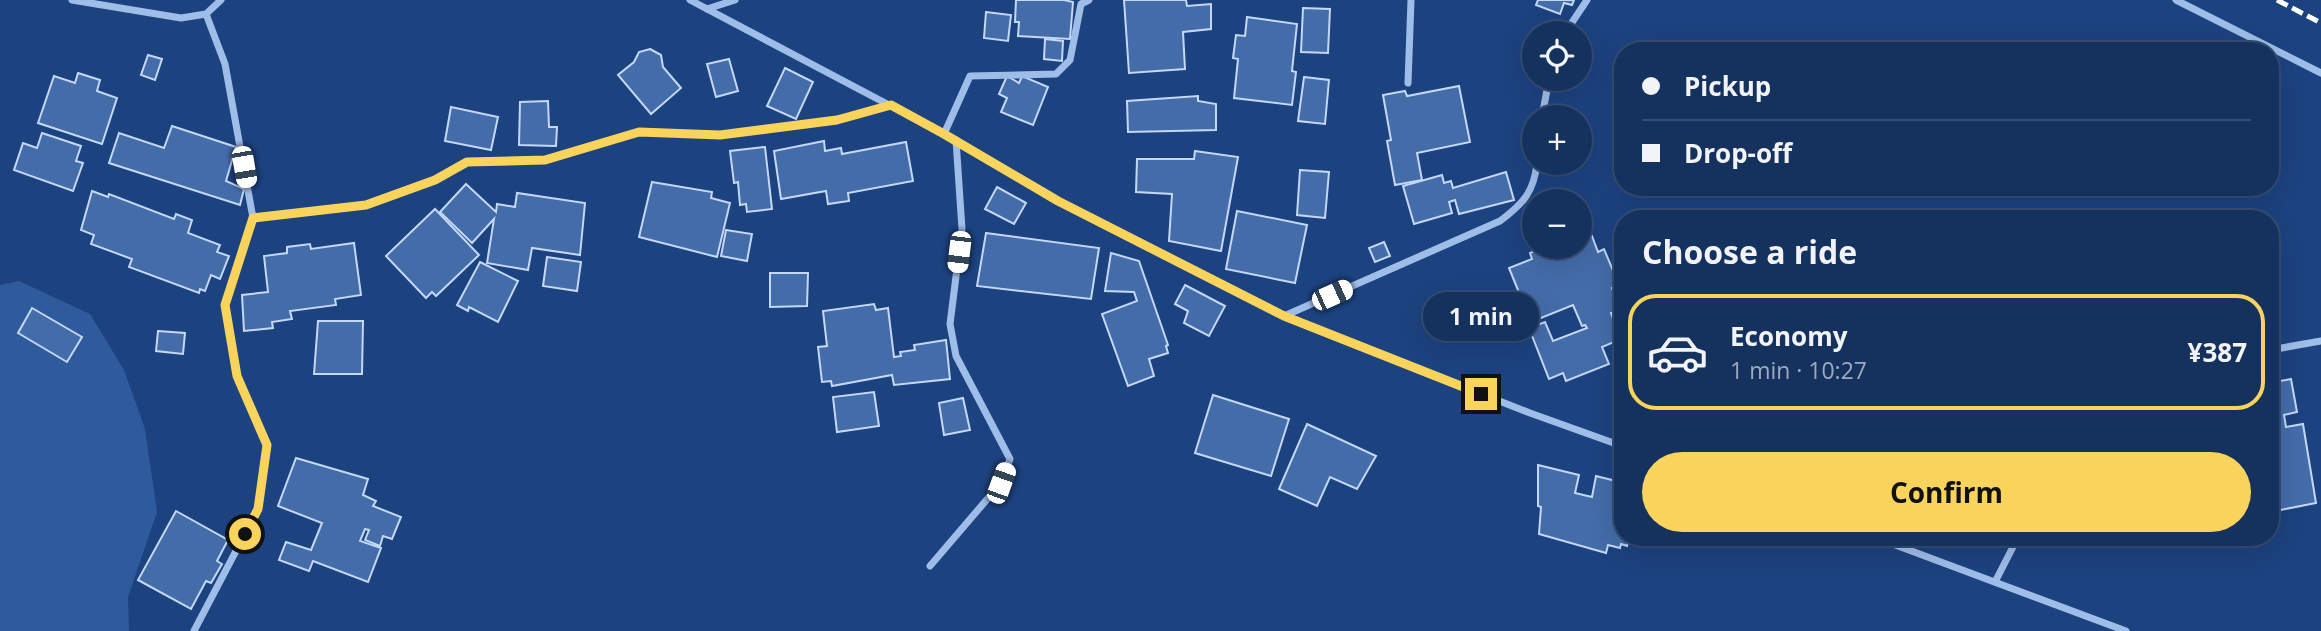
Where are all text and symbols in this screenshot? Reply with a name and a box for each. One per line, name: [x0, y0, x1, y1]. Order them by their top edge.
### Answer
map controls: [1522, 21, 1592, 259]
button: locate: [1522, 21, 1592, 91]
text: Pickup: [1684, 68, 1771, 104]
button: +: [1522, 105, 1592, 175]
text: Drop-off: [1684, 135, 1792, 171]
car: [231, 144, 258, 190]
button: −: [1522, 189, 1592, 259]
car: [947, 230, 972, 274]
text: Choose a ride: [1642, 230, 1857, 273]
car: [1309, 277, 1356, 313]
callout: 1 min: [1423, 292, 1539, 342]
text: 1 min: [1449, 300, 1513, 332]
text: Economy: [1730, 318, 1848, 354]
icon: car: [1646, 321, 1709, 384]
text: ¥387: [2188, 334, 2247, 370]
text: 1 min · 10:27: [1730, 354, 1867, 386]
route end: [1465, 378, 1497, 410]
button: Confirm: [1642, 452, 2251, 532]
car: [984, 460, 1019, 506]
route start: [229, 518, 261, 550]

